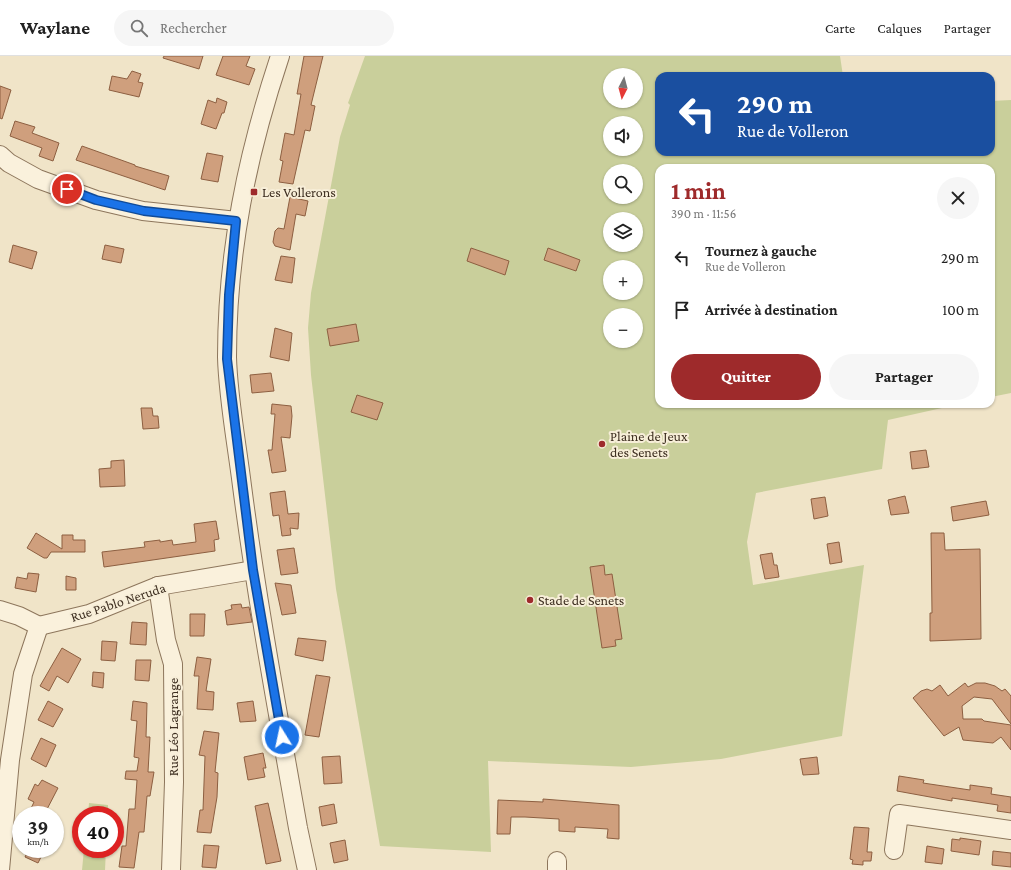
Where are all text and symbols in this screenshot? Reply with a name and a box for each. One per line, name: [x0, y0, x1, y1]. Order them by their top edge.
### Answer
search box: [114, 10, 394, 46]
text: Waylane: [20, 17, 90, 38]
icon: search: [128, 17, 150, 39]
text: Rechercher: [160, 20, 227, 36]
text: Carte: [825, 20, 855, 36]
text: Calques: [877, 20, 922, 36]
text: Partager: [944, 20, 991, 36]
north arrow: [603, 68, 643, 108]
map controls: [603, 68, 643, 348]
icon: left: [671, 88, 723, 140]
text: 290 m: [737, 88, 813, 119]
button: sound: [603, 116, 643, 156]
text: Rue de Volleron: [737, 121, 849, 141]
button: search: [603, 164, 643, 204]
pin: [50, 172, 84, 206]
text: 1 min: [671, 177, 726, 204]
button: close: [937, 177, 979, 219]
icon: arrive: [56, 178, 78, 200]
place label: Les Vollerons: [262, 184, 336, 200]
marker: Les Vollerons: [249, 187, 259, 197]
text: 390 m · 11:56: [671, 206, 736, 221]
button: layers: [603, 212, 643, 252]
text: Tournez à gauche: [705, 243, 817, 259]
icon: left: [671, 247, 693, 269]
text: 290 m: [941, 250, 979, 266]
text: Rue de Volleron: [705, 259, 786, 274]
button: +: [603, 260, 643, 300]
icon: arrive: [671, 299, 693, 321]
text: Arrivée à destination: [705, 302, 838, 318]
text: 100 m: [942, 302, 979, 318]
button: −: [603, 308, 643, 348]
button: Quitter: [671, 354, 821, 400]
button: Partager: [829, 354, 979, 400]
place label: Plaine de Jeux des Senets: [610, 428, 688, 460]
marker: Plaine de Jeux des Senets: [597, 439, 607, 449]
street label: Rue Pablo Neruda: [68, 579, 168, 625]
place label: Stade de Senets: [538, 592, 624, 608]
marker: Stade de Senets: [525, 595, 535, 605]
street label: Rue Léo Lagrange: [165, 678, 181, 776]
position arrow: [261, 716, 303, 758]
speed limit sign: 40: [72, 806, 124, 858]
text: 39: [28, 816, 48, 838]
text: km/h: [27, 836, 49, 847]

